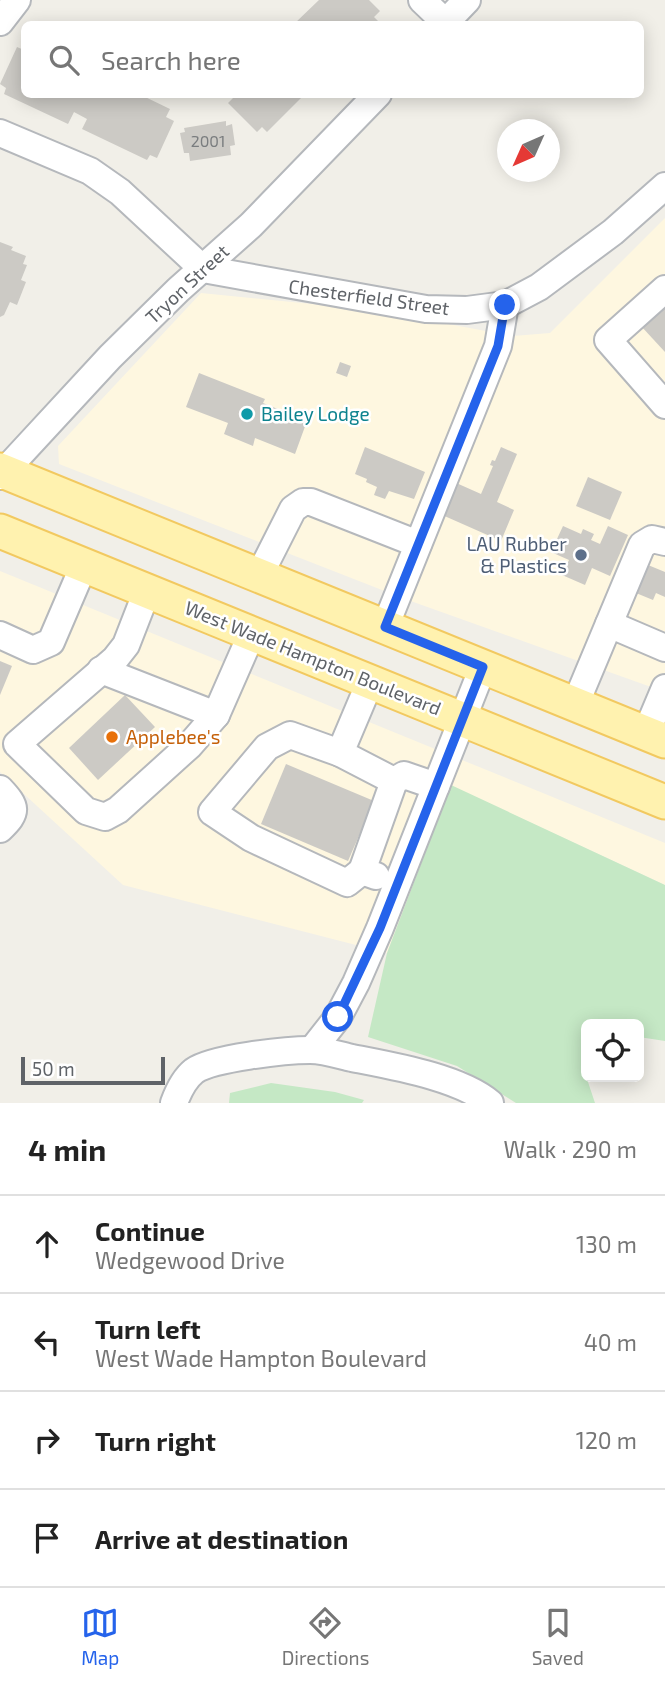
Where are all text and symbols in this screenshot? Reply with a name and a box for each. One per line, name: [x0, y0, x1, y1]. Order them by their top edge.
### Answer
search box: [21, 21, 644, 98]
icon: search: [45, 41, 83, 79]
text: Search here: [101, 44, 241, 75]
north arrow: [497, 119, 560, 182]
house number: 2001: [191, 131, 225, 150]
street label: Tryon Street: [140, 239, 233, 328]
street label: Chesterfield Street: [287, 274, 451, 319]
route end: [489, 289, 520, 320]
place label: Bailey Lodge: [261, 402, 370, 425]
marker: Bailey Lodge: [239, 406, 255, 422]
place label: LAU Rubber & Plastics: [467, 532, 567, 577]
marker: LAU Rubber & Plastics: [573, 547, 589, 563]
street label: West Wade Hampton Boulevard: [182, 595, 445, 720]
place label: Applebee's: [126, 725, 220, 748]
marker: Applebee's: [104, 729, 120, 745]
route start: [322, 1001, 353, 1032]
map controls: [581, 1019, 644, 1082]
button: locate: [581, 1019, 644, 1082]
scale bar: [21, 1054, 164, 1086]
text: 50 m: [32, 1057, 75, 1080]
text: 4 min: [28, 1131, 106, 1167]
text: Walk · 290 m: [504, 1135, 637, 1163]
text: Continue: [95, 1215, 205, 1246]
icon: ahead: [28, 1225, 66, 1263]
text: 130 m: [576, 1230, 637, 1258]
text: Wedgewood Drive: [95, 1246, 285, 1274]
text: Turn left: [95, 1313, 201, 1344]
icon: left: [28, 1323, 66, 1361]
text: 40 m: [584, 1328, 637, 1356]
text: West Wade Hampton Boulevard: [95, 1344, 427, 1372]
icon: right: [28, 1421, 66, 1459]
text: Turn right: [95, 1425, 216, 1456]
text: 120 m: [576, 1426, 637, 1454]
icon: arrive: [28, 1519, 66, 1557]
text: Arrive at destination: [95, 1523, 348, 1554]
tab: Map: [81, 1604, 119, 1669]
tab: Directions: [282, 1604, 369, 1669]
tab: Saved: [532, 1604, 584, 1669]

